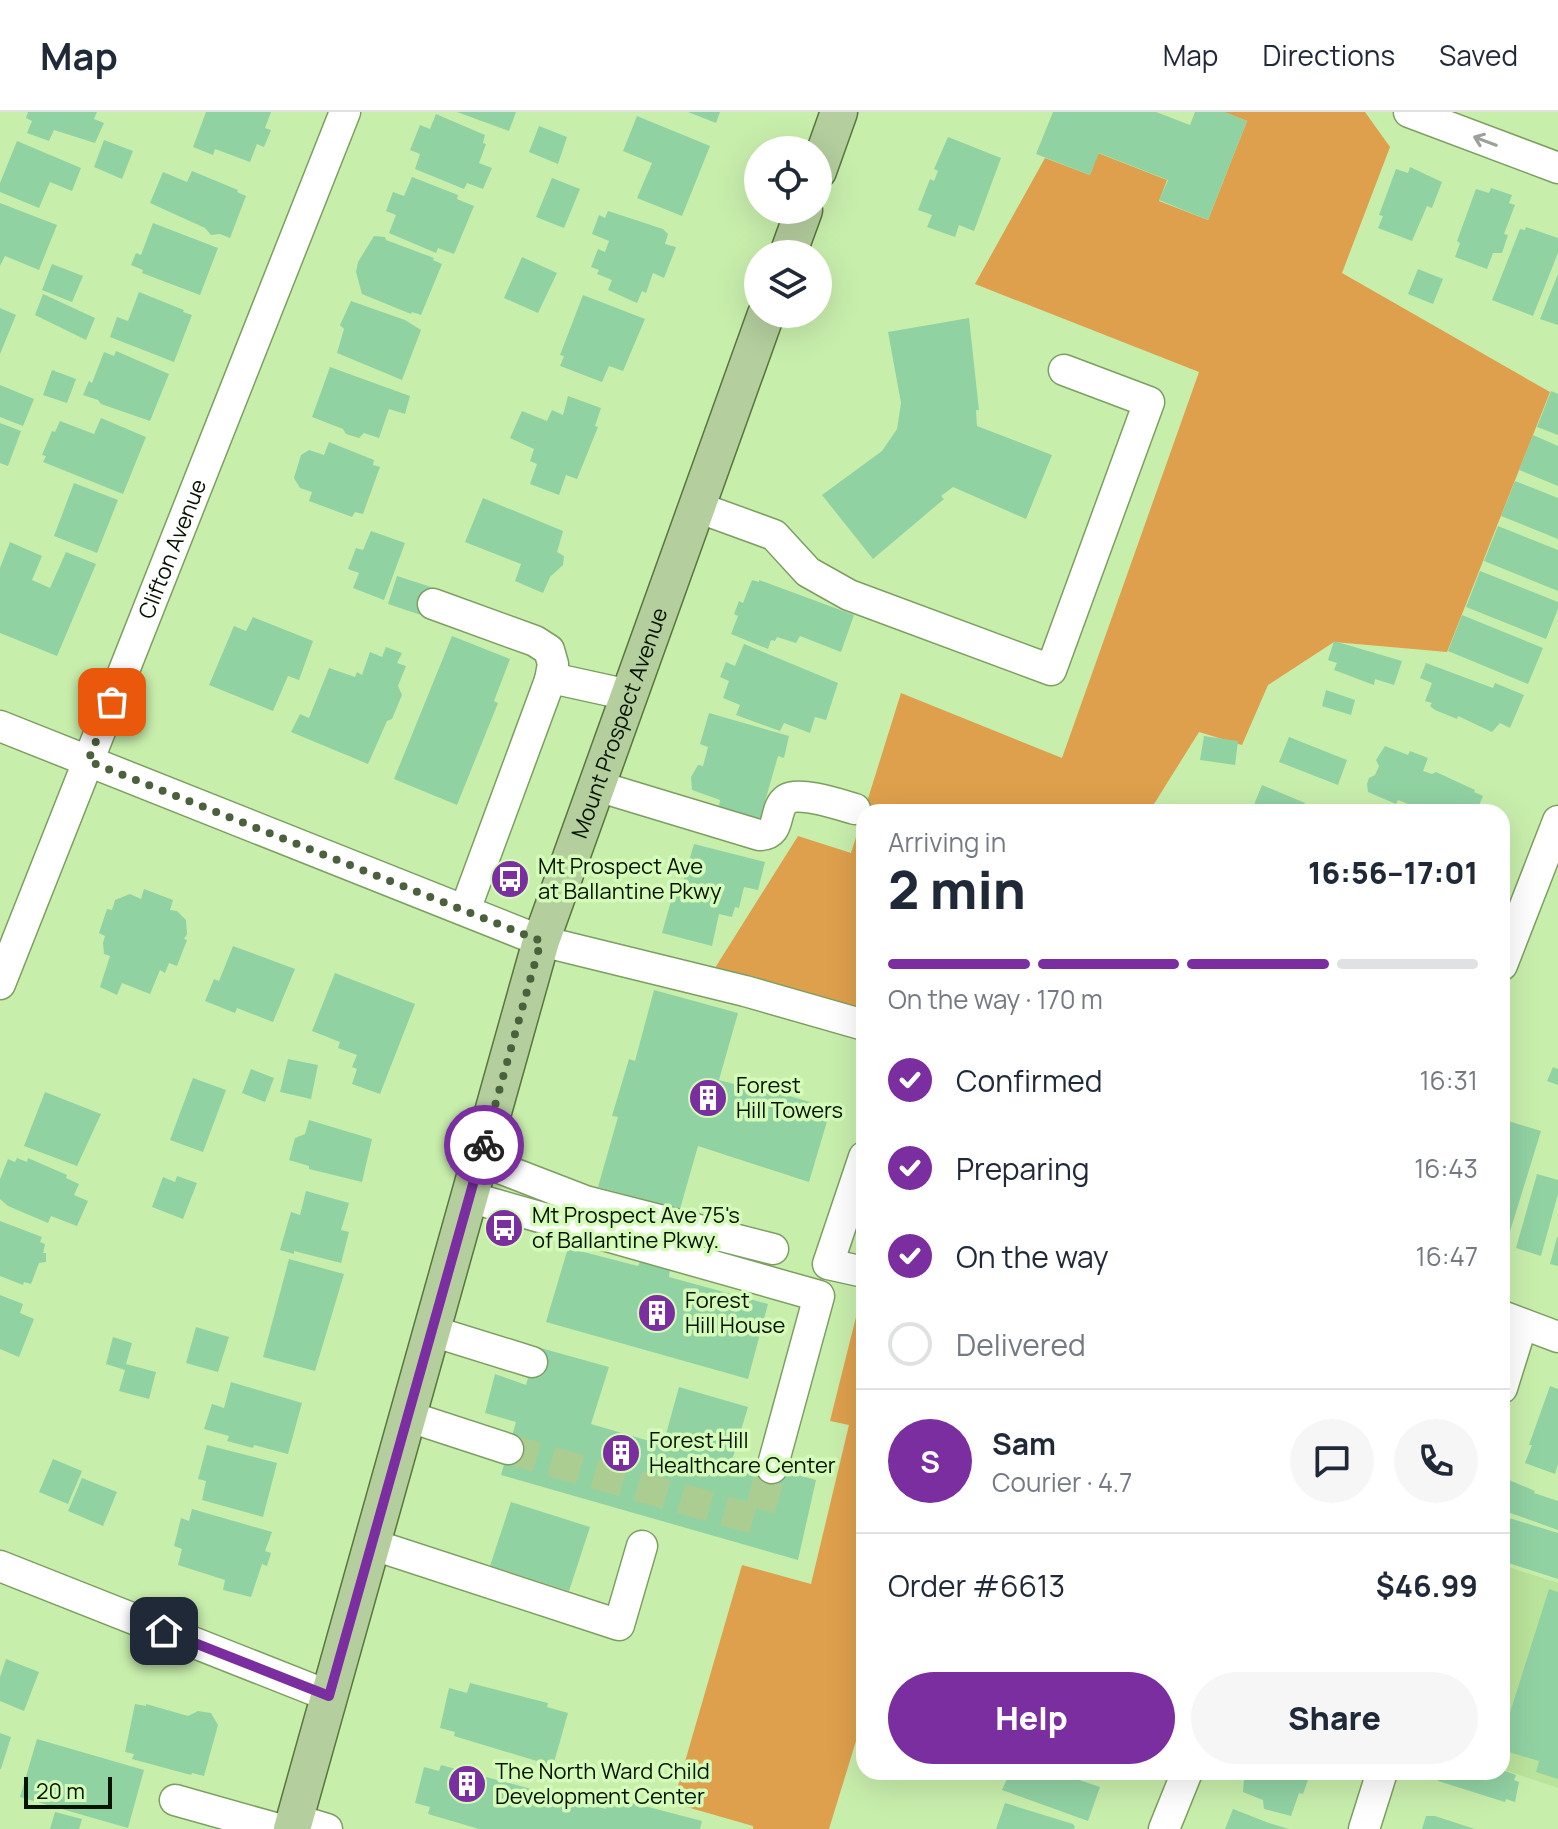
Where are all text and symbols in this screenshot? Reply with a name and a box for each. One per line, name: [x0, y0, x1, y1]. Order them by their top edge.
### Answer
text: Map: [40, 29, 118, 81]
text: Map: [1163, 36, 1218, 74]
text: Directions: [1262, 36, 1395, 74]
text: Saved: [1439, 36, 1518, 74]
one-way arrow: [1473, 133, 1498, 147]
map controls: [744, 136, 832, 328]
button: locate: [744, 136, 832, 224]
button: layers: [744, 240, 832, 328]
street label: Clifton Avenue: [131, 474, 213, 623]
street label: Mount Prospect Avenue: [564, 603, 674, 842]
pin: [78, 668, 146, 736]
icon: bag: [90, 680, 134, 724]
text: Arriving in: [888, 824, 1006, 860]
place label: Mt Prospect Ave at Ballantine Pkwy: [538, 851, 722, 906]
text: 16:56–17:01: [1308, 852, 1478, 893]
text: 2 min: [888, 854, 1026, 925]
bus stop icon: Mt Prospect Ave at Ballantine Pkwy: [489, 858, 531, 900]
text: On the way · 170 m: [888, 981, 1103, 1017]
icon: check: [888, 1058, 932, 1102]
text: Confirmed: [956, 1060, 1103, 1101]
text: 16:31: [1419, 1062, 1478, 1098]
place label: Forest Hill Towers: [736, 1070, 843, 1125]
building icon: Forest Hill Towers: [687, 1077, 729, 1119]
courier: [444, 1105, 524, 1185]
icon: bike: [462, 1123, 506, 1167]
icon: check: [888, 1146, 932, 1190]
text: Preparing: [956, 1148, 1090, 1189]
text: 16:43: [1414, 1150, 1478, 1186]
place label: Mt Prospect Ave 75's of Ballantine Pkwy.: [532, 1200, 740, 1255]
bus stop icon: Mt Prospect Ave 75's of Ballantine Pkwy.: [483, 1207, 525, 1249]
icon: check: [888, 1234, 932, 1278]
text: On the way: [956, 1236, 1109, 1277]
text: 16:47: [1416, 1238, 1478, 1274]
place label: Forest Hill House: [685, 1285, 786, 1340]
building icon: Forest Hill House: [636, 1292, 678, 1334]
text: Delivered: [956, 1324, 1086, 1365]
button: chat: [1290, 1419, 1374, 1503]
button: phone: [1394, 1419, 1478, 1503]
text: Sam: [992, 1423, 1056, 1464]
place label: Forest Hill Healthcare Center: [649, 1425, 836, 1480]
building icon: Forest Hill Healthcare Center: [600, 1432, 642, 1474]
text: S: [920, 1441, 940, 1482]
text: Courier · 4.7: [992, 1464, 1132, 1500]
text: Order #6613: [888, 1565, 1065, 1606]
text: $46.99: [1376, 1565, 1478, 1606]
pin: [130, 1597, 198, 1665]
icon: home: [142, 1609, 186, 1653]
button: Help: [888, 1672, 1175, 1764]
button: Share: [1191, 1672, 1478, 1764]
place label: The North Ward Child Development Center: [495, 1756, 710, 1811]
building icon: The North Ward Child Development Center: [446, 1763, 488, 1805]
scale bar: [24, 1773, 112, 1809]
text: 20 m: [36, 1776, 85, 1806]

